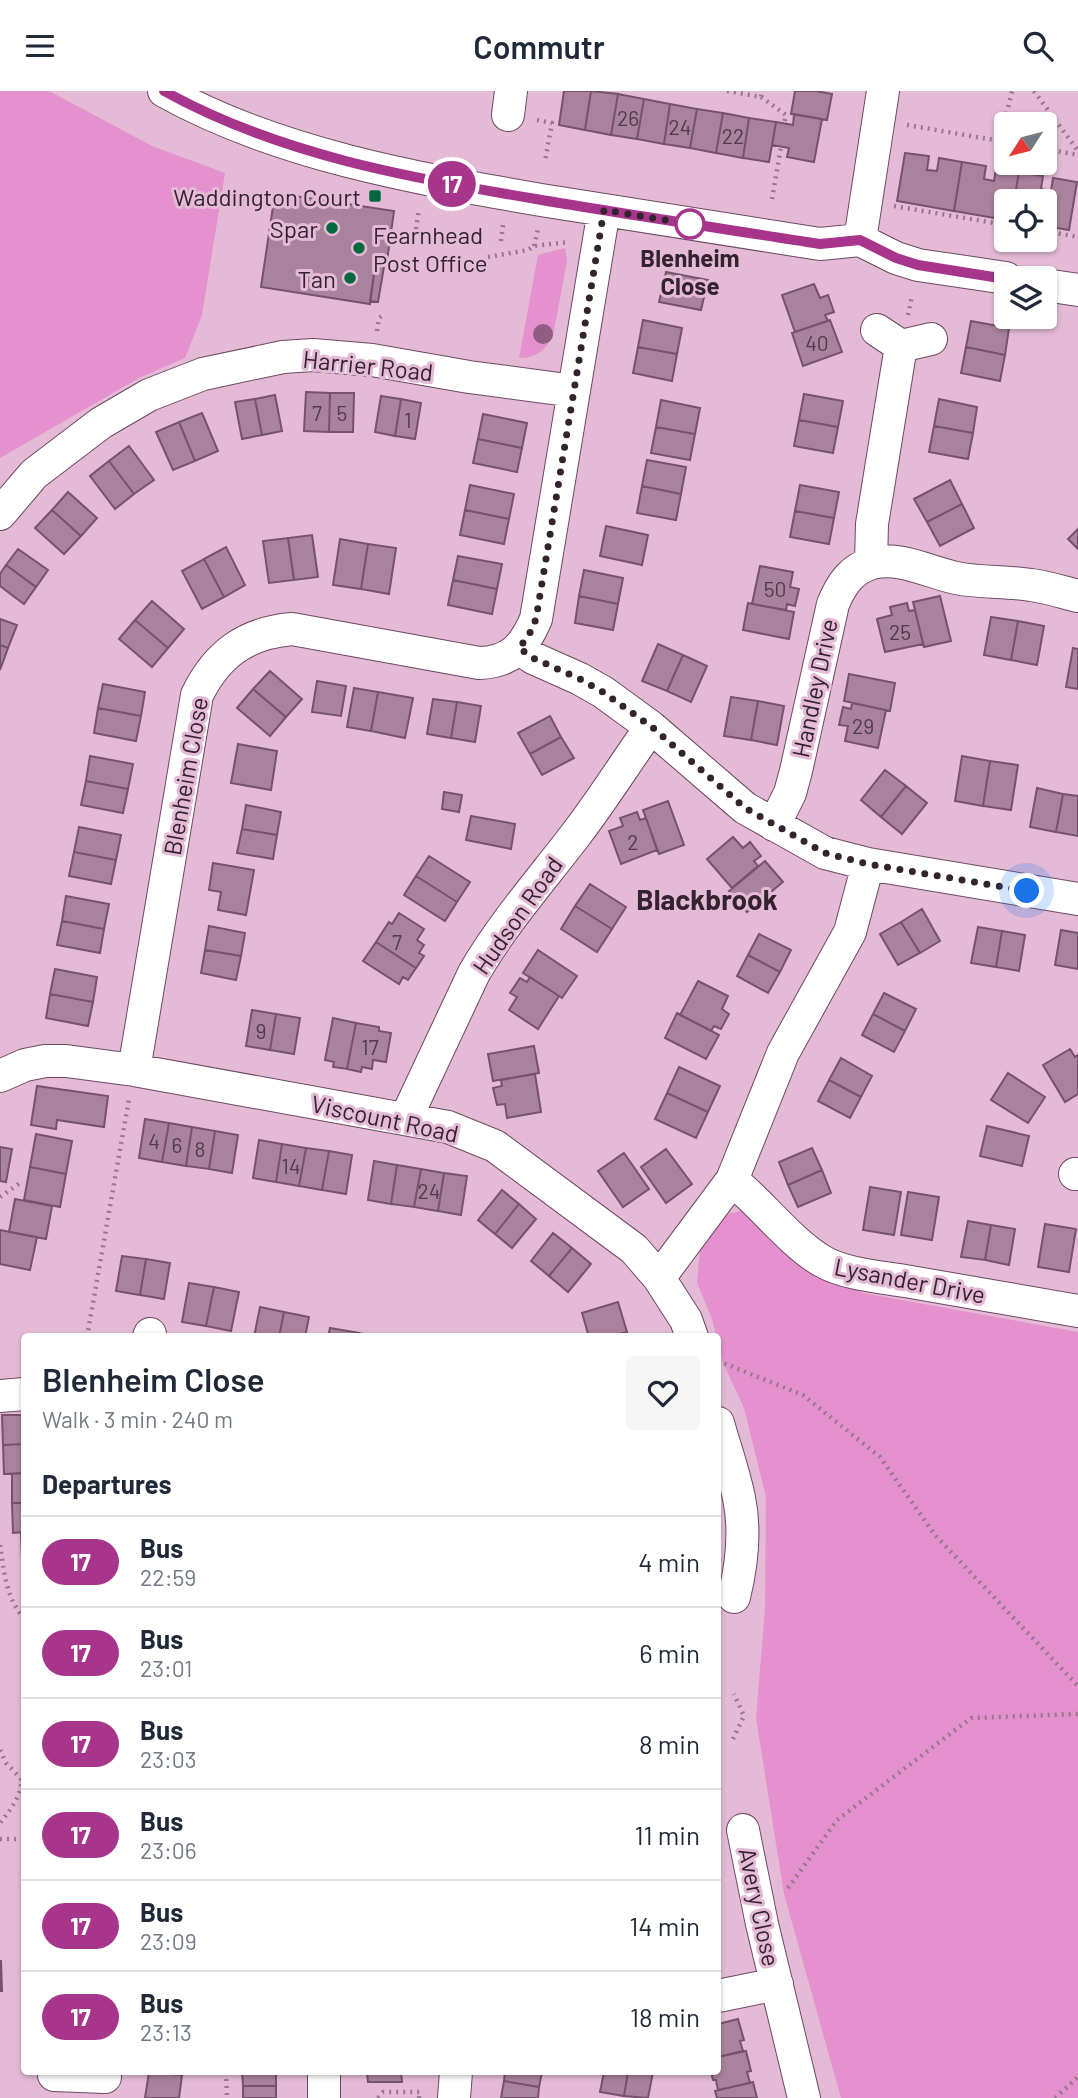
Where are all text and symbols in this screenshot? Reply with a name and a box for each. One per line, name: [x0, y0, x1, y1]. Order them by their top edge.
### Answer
icon: menu: [21, 27, 59, 65]
text: Commutr: [473, 27, 605, 65]
icon: search: [1019, 27, 1057, 65]
house number: 26: [617, 105, 639, 130]
north arrow: [994, 112, 1057, 175]
map controls: [994, 112, 1057, 329]
house number: 24: [669, 114, 691, 139]
house number: 22: [722, 123, 744, 148]
line badge: 17: [420, 161, 484, 207]
text: 17: [442, 169, 462, 198]
place label: Waddington Court: [173, 182, 361, 211]
marker: Waddington Court: [367, 188, 383, 204]
button: locate: [994, 189, 1057, 252]
marker: Blenheim Close: [675, 209, 705, 239]
place label: Spar: [270, 214, 318, 243]
marker: Spar: [324, 220, 340, 236]
place label: Fearnhead Post Office: [373, 220, 488, 277]
marker: Fearnhead Post Office: [351, 240, 367, 256]
place label: Blenheim Close: [640, 243, 740, 300]
place label: Tan: [298, 264, 336, 293]
button: layers: [994, 266, 1057, 329]
marker: Tan: [342, 270, 358, 286]
house number: 40: [805, 330, 829, 355]
street label: Harrier Road: [301, 344, 435, 386]
house number: 7: [312, 400, 322, 425]
house number: 5: [337, 400, 347, 425]
house number: 1: [404, 407, 412, 432]
house number: 50: [764, 576, 786, 601]
street label: Handley Drive: [785, 616, 843, 760]
house number: 25: [889, 619, 911, 644]
street label: Blenheim Close: [157, 695, 213, 857]
house number: 29: [852, 713, 874, 738]
house number: 2: [627, 829, 639, 854]
street label: Hudson Road: [466, 851, 568, 979]
your location: [1009, 873, 1044, 908]
district label: Blackbrook: [636, 882, 778, 916]
house number: 7: [392, 929, 402, 954]
house number: 9: [256, 1018, 266, 1043]
house number: 17: [361, 1034, 379, 1059]
street label: Viscount Road: [309, 1088, 461, 1148]
house number: 4: [148, 1128, 160, 1153]
house number: 6: [172, 1132, 182, 1157]
house number: 8: [195, 1136, 205, 1161]
house number: 14: [282, 1153, 300, 1178]
house number: 24: [418, 1178, 440, 1203]
street label: Lysander Drive: [832, 1251, 988, 1309]
button: heart: [626, 1356, 700, 1430]
text: Blenheim Close: [42, 1359, 265, 1399]
text: Walk · 3 min · 240 m: [42, 1405, 233, 1433]
text: Departures: [42, 1468, 172, 1499]
text: Bus: [140, 1532, 183, 1563]
text: 4 min: [638, 1546, 700, 1577]
text: 17: [70, 1547, 91, 1576]
text: 22:59: [140, 1563, 196, 1591]
text: Bus: [140, 1623, 183, 1654]
text: 6 min: [639, 1637, 700, 1668]
text: 17: [70, 1638, 91, 1667]
text: 23:01: [140, 1654, 192, 1682]
text: Bus: [140, 1714, 183, 1745]
text: 8 min: [639, 1728, 700, 1759]
text: 17: [70, 1729, 91, 1758]
text: 23:03: [140, 1745, 197, 1773]
text: Bus: [140, 1805, 183, 1836]
text: 11 min: [634, 1819, 700, 1850]
text: 17: [70, 1820, 91, 1849]
text: 23:06: [140, 1836, 197, 1864]
street label: Avery Close: [733, 1845, 787, 1969]
text: Bus: [140, 1896, 183, 1927]
text: 14 min: [629, 1910, 700, 1941]
text: 17: [70, 1911, 91, 1940]
text: 23:09: [140, 1927, 197, 1955]
text: Bus: [140, 1987, 183, 2018]
text: 18 min: [630, 2001, 700, 2032]
text: 17: [70, 2002, 91, 2031]
text: 23:13: [140, 2018, 192, 2046]

